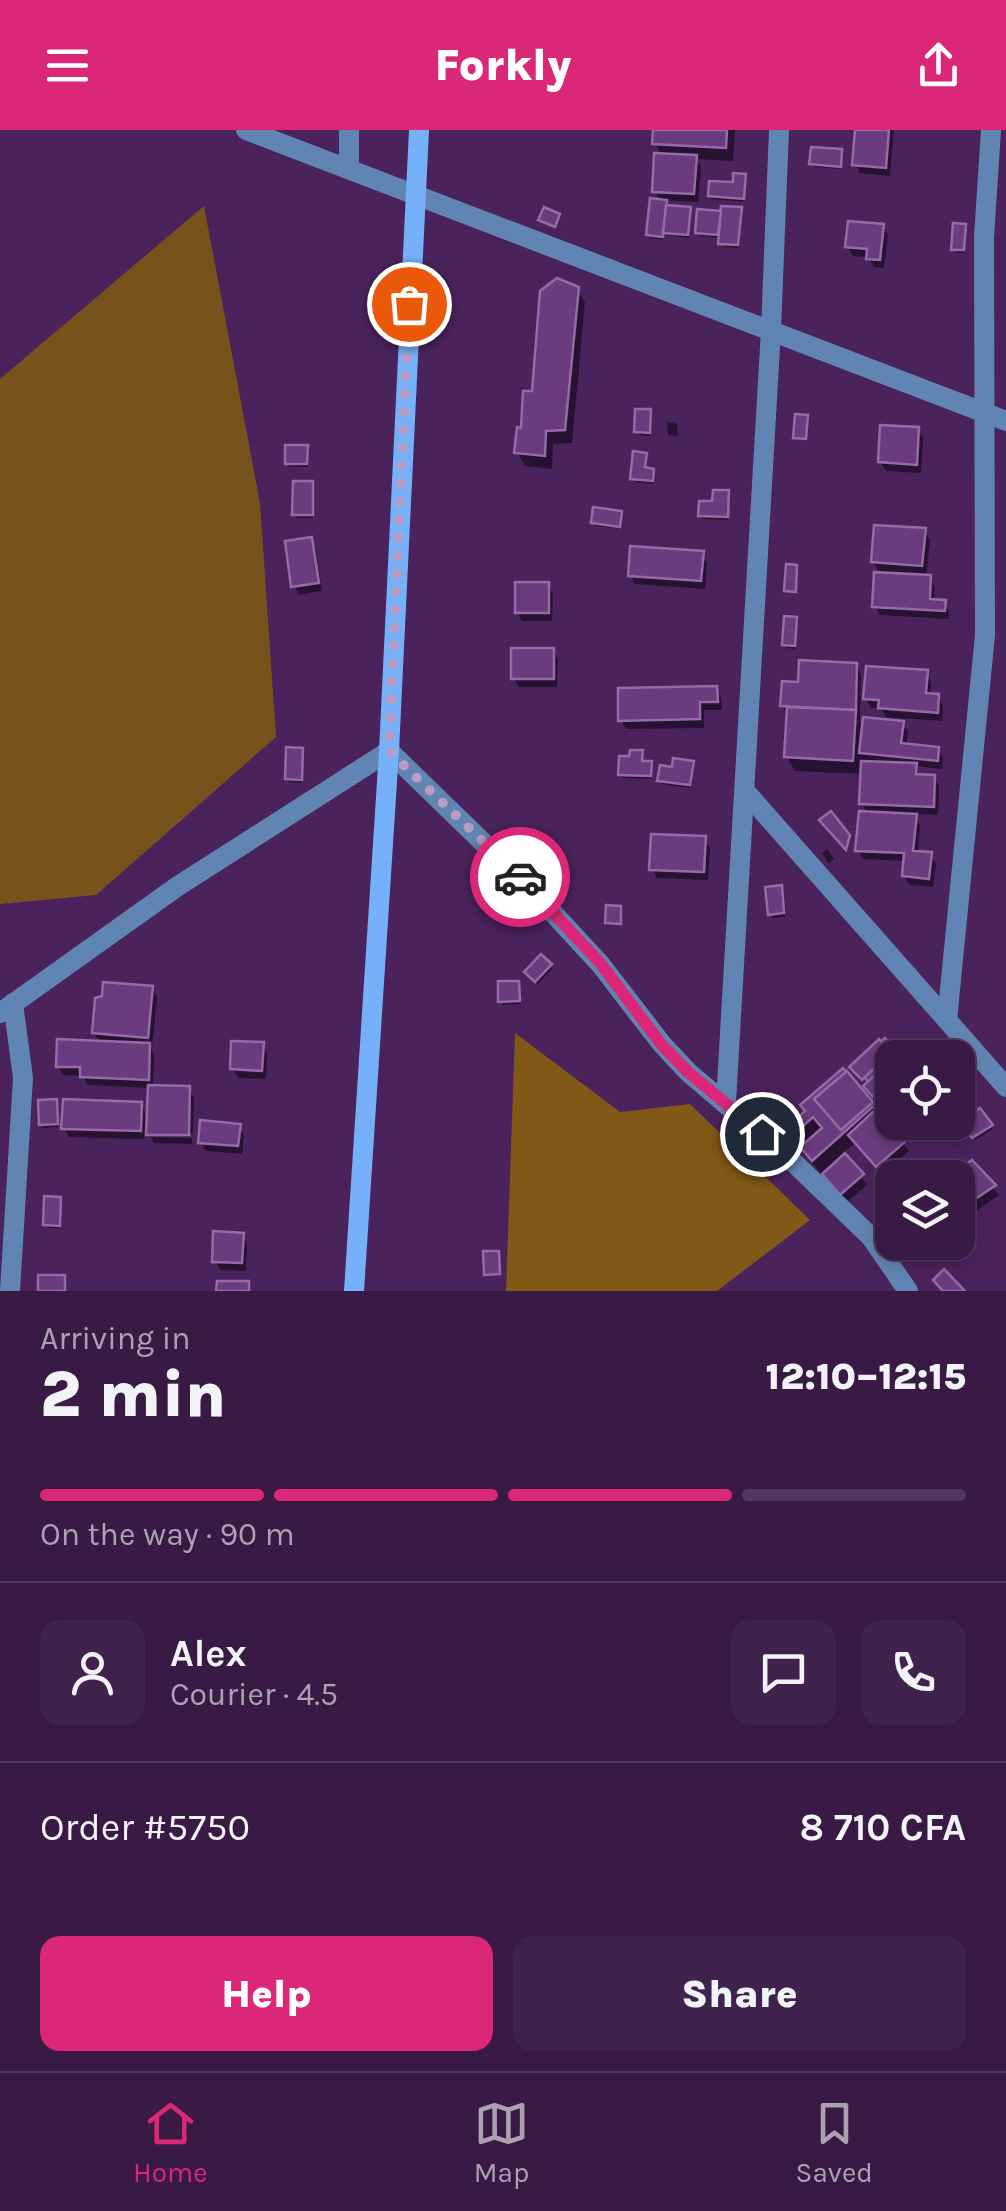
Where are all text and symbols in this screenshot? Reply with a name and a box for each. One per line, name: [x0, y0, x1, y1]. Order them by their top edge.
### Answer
icon: menu: [40, 38, 95, 93]
icon: share: [911, 38, 966, 93]
text: Forkly: [435, 39, 571, 91]
pin: [367, 262, 452, 347]
icon: bag: [382, 277, 437, 332]
courier: [470, 827, 570, 927]
icon: car: [493, 850, 548, 905]
map controls: [875, 1040, 975, 1260]
button: locate: [875, 1040, 975, 1140]
pin: [720, 1092, 805, 1177]
icon: home: [735, 1107, 790, 1162]
button: layers: [875, 1160, 975, 1260]
text: Arriving in: [40, 1320, 191, 1357]
text: 12:10–12:15: [766, 1354, 966, 1399]
text: 2 min: [40, 1356, 226, 1432]
text: On the way · 90 m: [40, 1516, 295, 1553]
button: person: [40, 1620, 145, 1725]
button: chat: [731, 1620, 836, 1725]
button: phone: [861, 1620, 966, 1725]
text: Alex: [170, 1631, 247, 1676]
text: Courier · 4.5: [170, 1676, 338, 1713]
text: Order #5750: [40, 1805, 250, 1850]
text: 8 710 CFA: [800, 1805, 966, 1850]
button: Help: [40, 1936, 493, 2051]
button: Share: [513, 1936, 966, 2051]
tab: Home: [133, 2096, 208, 2189]
tab: Map: [474, 2096, 529, 2189]
tab: Saved: [796, 2096, 873, 2189]

